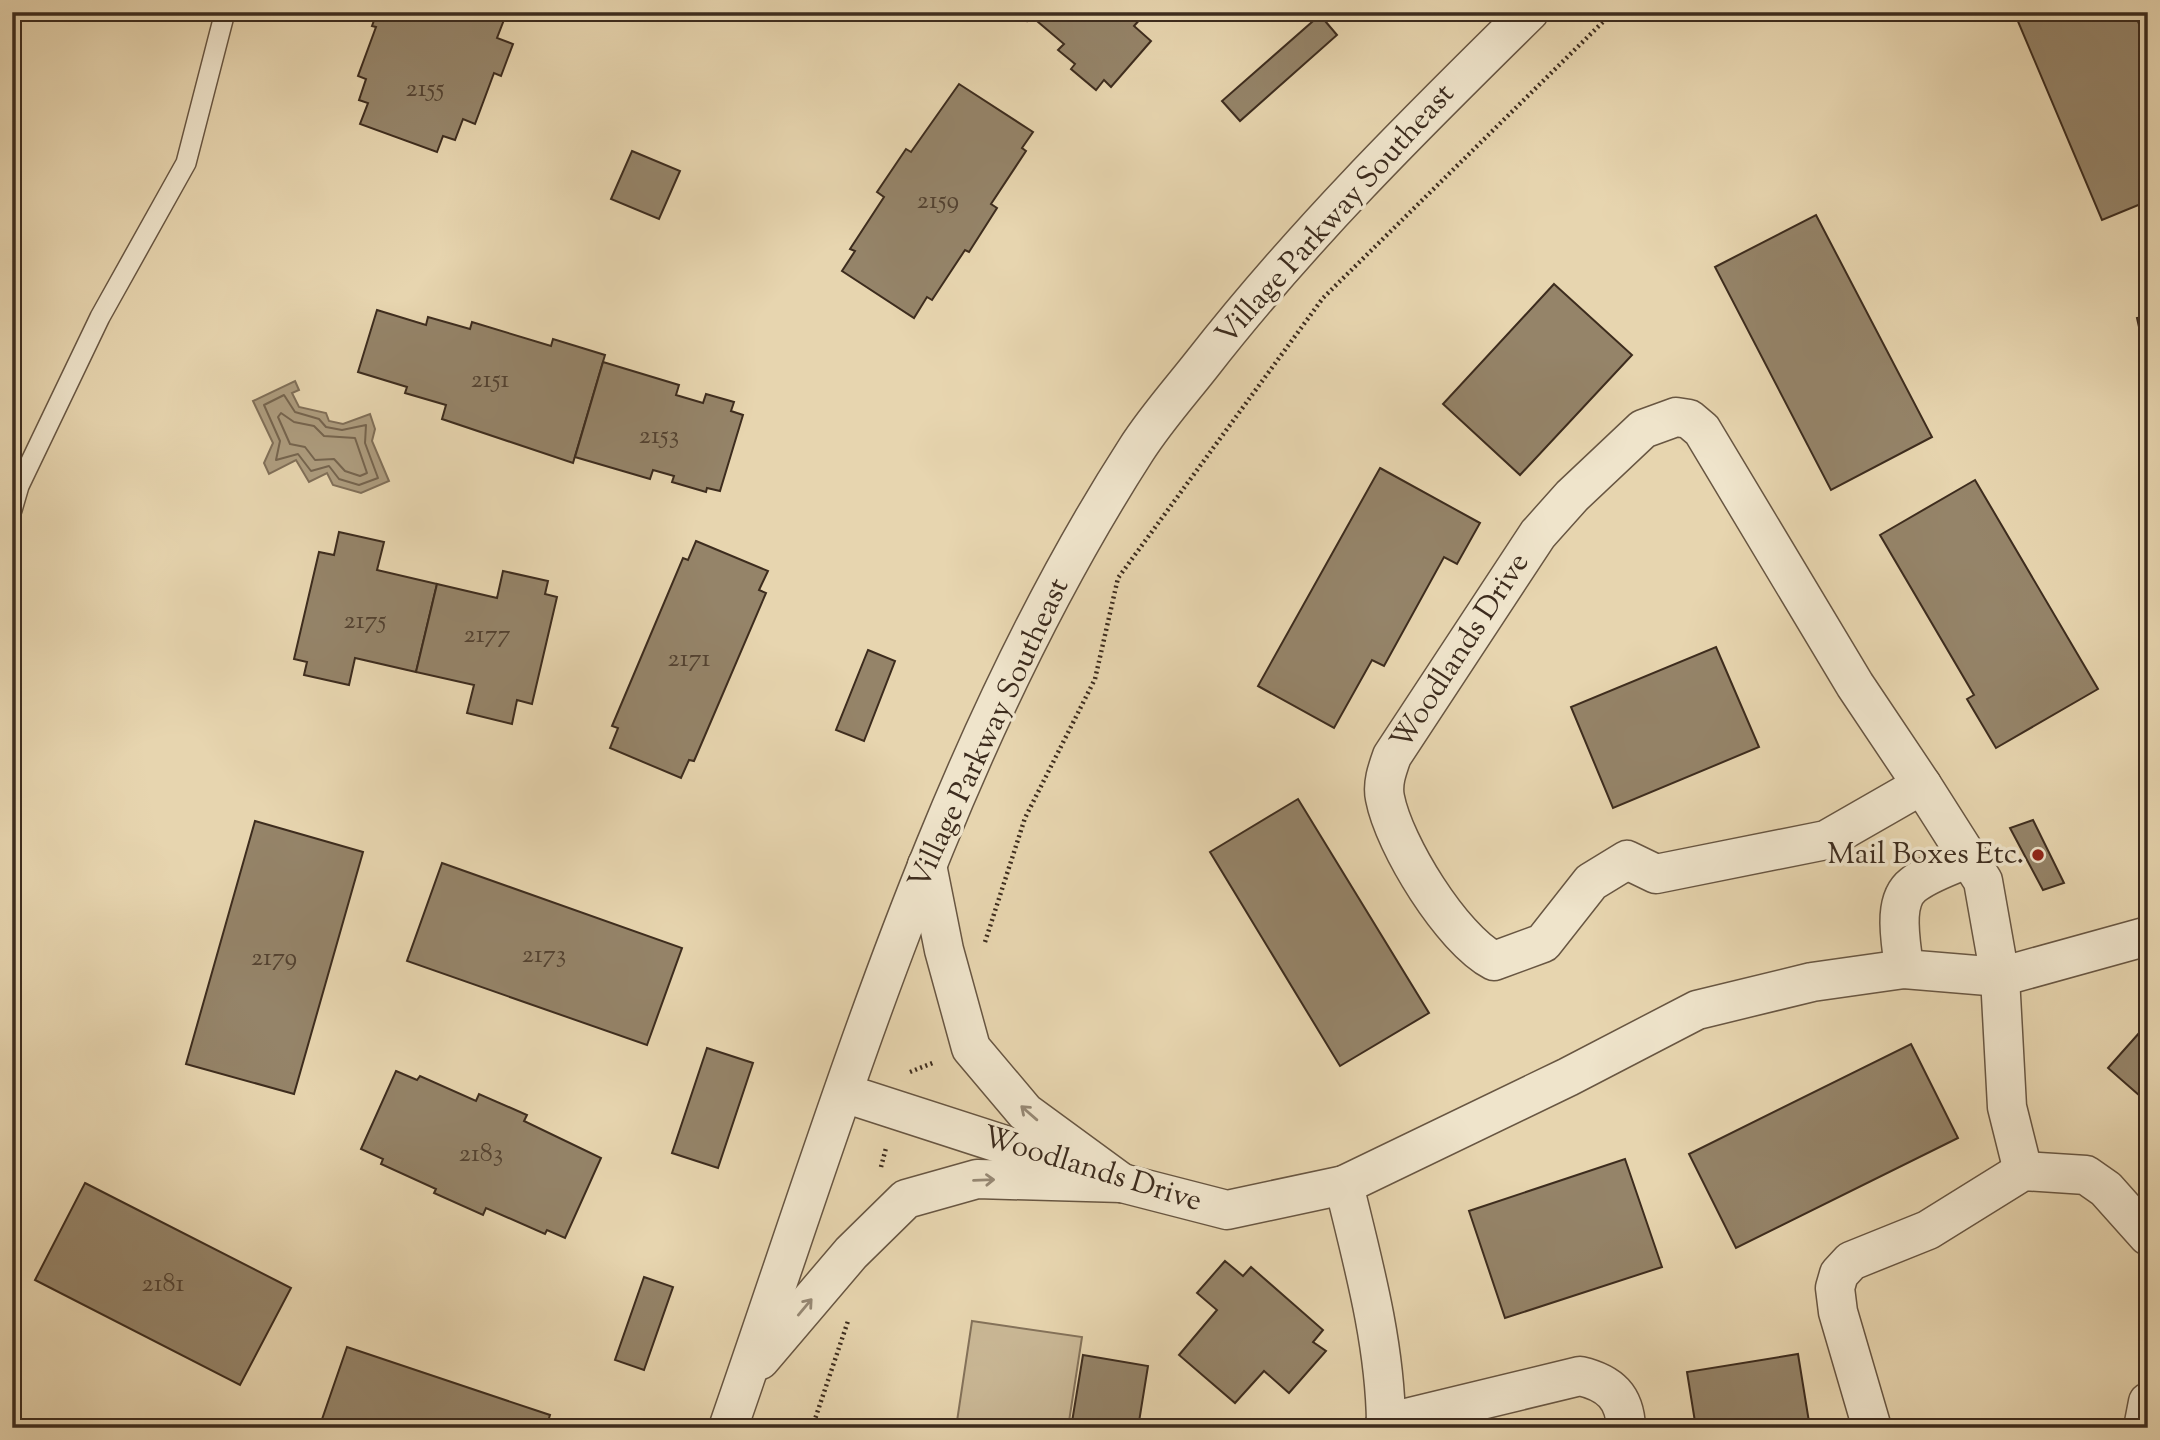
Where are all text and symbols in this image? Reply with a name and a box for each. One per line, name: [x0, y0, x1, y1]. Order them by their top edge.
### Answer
house number: 2155: [405, 71, 445, 108]
street label: Village Parkway Southeast: [1207, 75, 1465, 355]
house number: 2159: [917, 183, 959, 220]
house number: 2151: [471, 362, 510, 399]
house number: 2153: [639, 418, 679, 455]
street label: Woodlands Drive: [1381, 545, 1541, 759]
street label: Village Parkway Southeast: [899, 571, 1081, 897]
house number: 2175: [344, 603, 387, 640]
house number: 2177: [463, 617, 511, 654]
house number: 2171: [668, 641, 711, 678]
place label: Mail Boxes Etc.: [1827, 834, 2024, 877]
marker: Mail Boxes Etc.: [2030, 847, 2046, 863]
house number: 2173: [522, 937, 566, 974]
house number: 2179: [251, 940, 297, 977]
one-way arrow: [1020, 1105, 1038, 1121]
street label: Woodlands Drive: [977, 1116, 1207, 1224]
house number: 2183: [459, 1136, 503, 1173]
one-way arrow: [972, 1173, 995, 1186]
house number: 2181: [142, 1266, 185, 1303]
one-way arrow: [797, 1298, 813, 1316]

